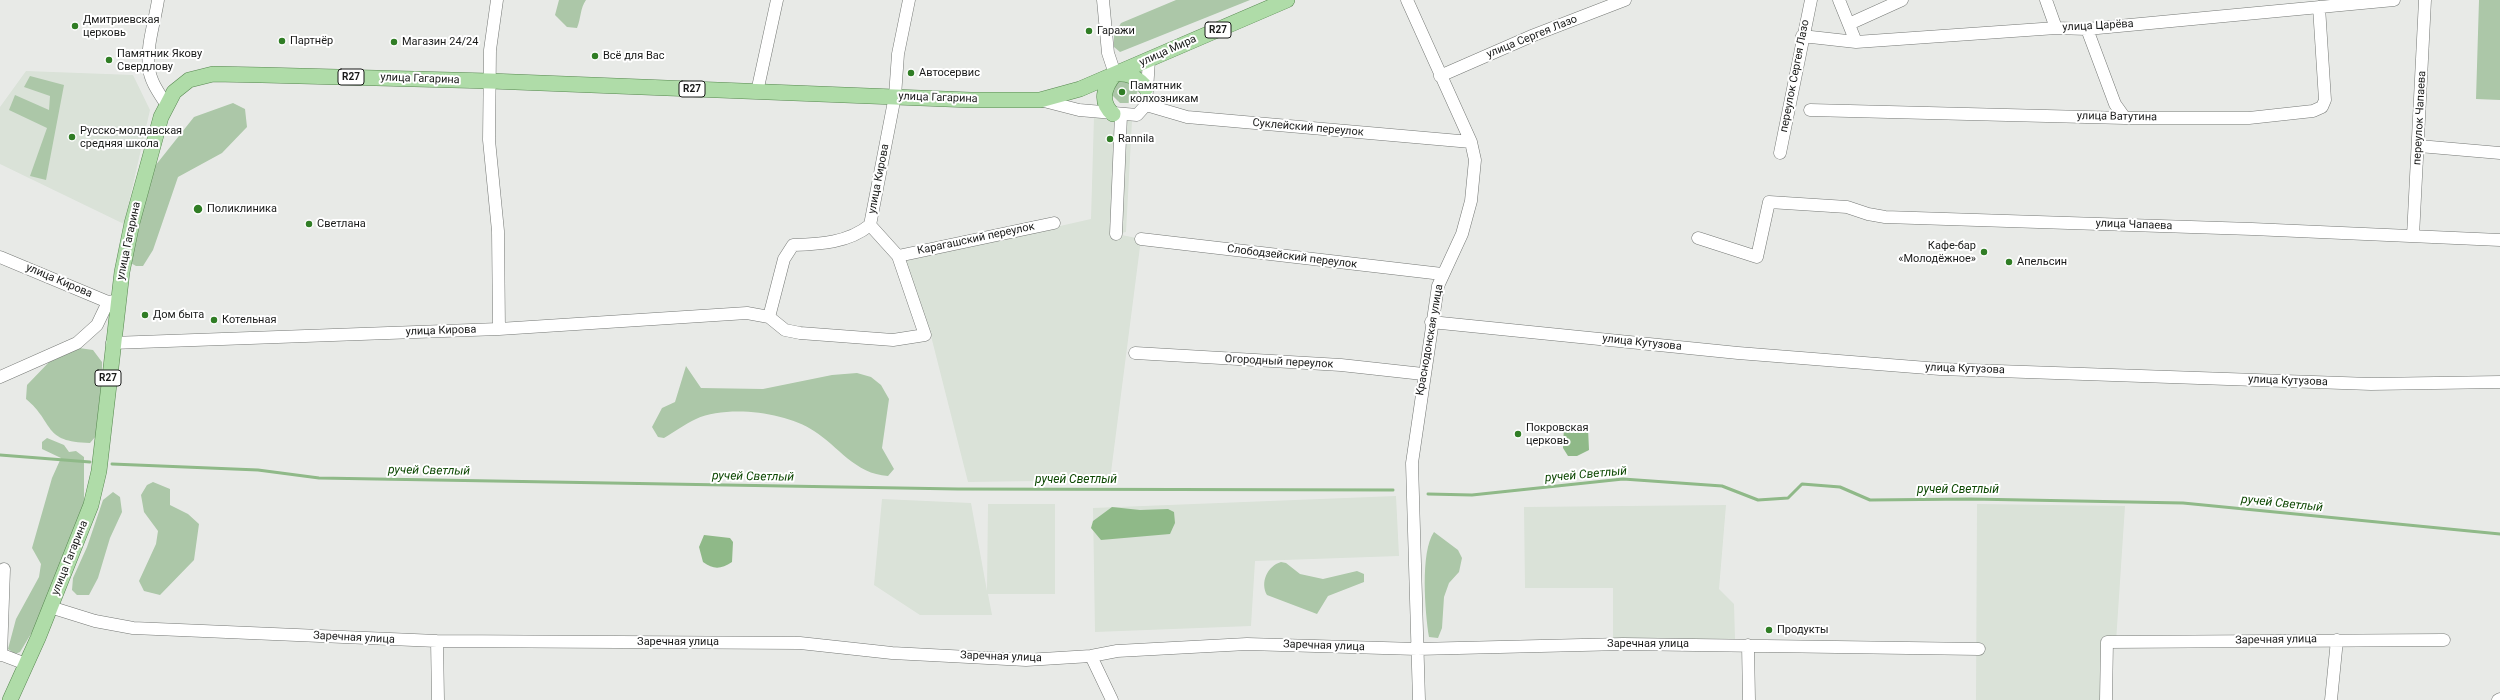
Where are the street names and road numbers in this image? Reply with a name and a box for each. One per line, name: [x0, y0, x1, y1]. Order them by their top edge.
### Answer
street label: улица Сергея Лазо: [1485, 13, 1579, 61]
street label: улица Царёва: [2062, 18, 2134, 34]
street label: переулок Сергея Лазо: [1778, 19, 1812, 133]
road number: R27: [1205, 22, 1231, 38]
street label: улица Мира: [1137, 33, 1199, 69]
road number: R27: [338, 69, 364, 85]
street label: улица Гагарина: [380, 71, 460, 87]
street label: переулок Чапаева: [2411, 71, 2429, 165]
road number: R27: [679, 81, 705, 97]
street label: улица Гагарина: [898, 90, 978, 106]
street label: улица Ватутина: [2077, 110, 2157, 124]
street label: Суклейский переулок: [1252, 117, 1364, 139]
street label: улица Кирова: [866, 143, 892, 215]
street label: улица Гагарина: [114, 201, 144, 281]
street label: улица Чапаева: [2095, 217, 2173, 233]
street label: Карагашский переулок: [916, 220, 1036, 258]
street label: Слободзейский переулок: [1226, 242, 1358, 272]
street label: улица Кирова: [24, 261, 94, 301]
street label: Краснодонская улица: [1414, 283, 1446, 397]
street label: улица Кирова: [405, 323, 477, 339]
street label: улица Кутузова: [1602, 332, 1682, 354]
street label: Огородный переулок: [1224, 353, 1334, 371]
street label: улица Кутузова: [1925, 361, 2005, 377]
road number: R27: [95, 370, 121, 386]
street label: улица Кутузова: [2248, 373, 2328, 389]
street label: улица Гагарина: [49, 519, 91, 597]
street label: Заречная улица: [313, 629, 395, 647]
street label: Заречная улица: [2235, 633, 2317, 647]
street label: Заречная улица: [637, 635, 719, 649]
street label: Заречная улица: [1607, 637, 1689, 651]
street label: Заречная улица: [1283, 638, 1365, 654]
street label: Заречная улица: [960, 649, 1042, 665]

